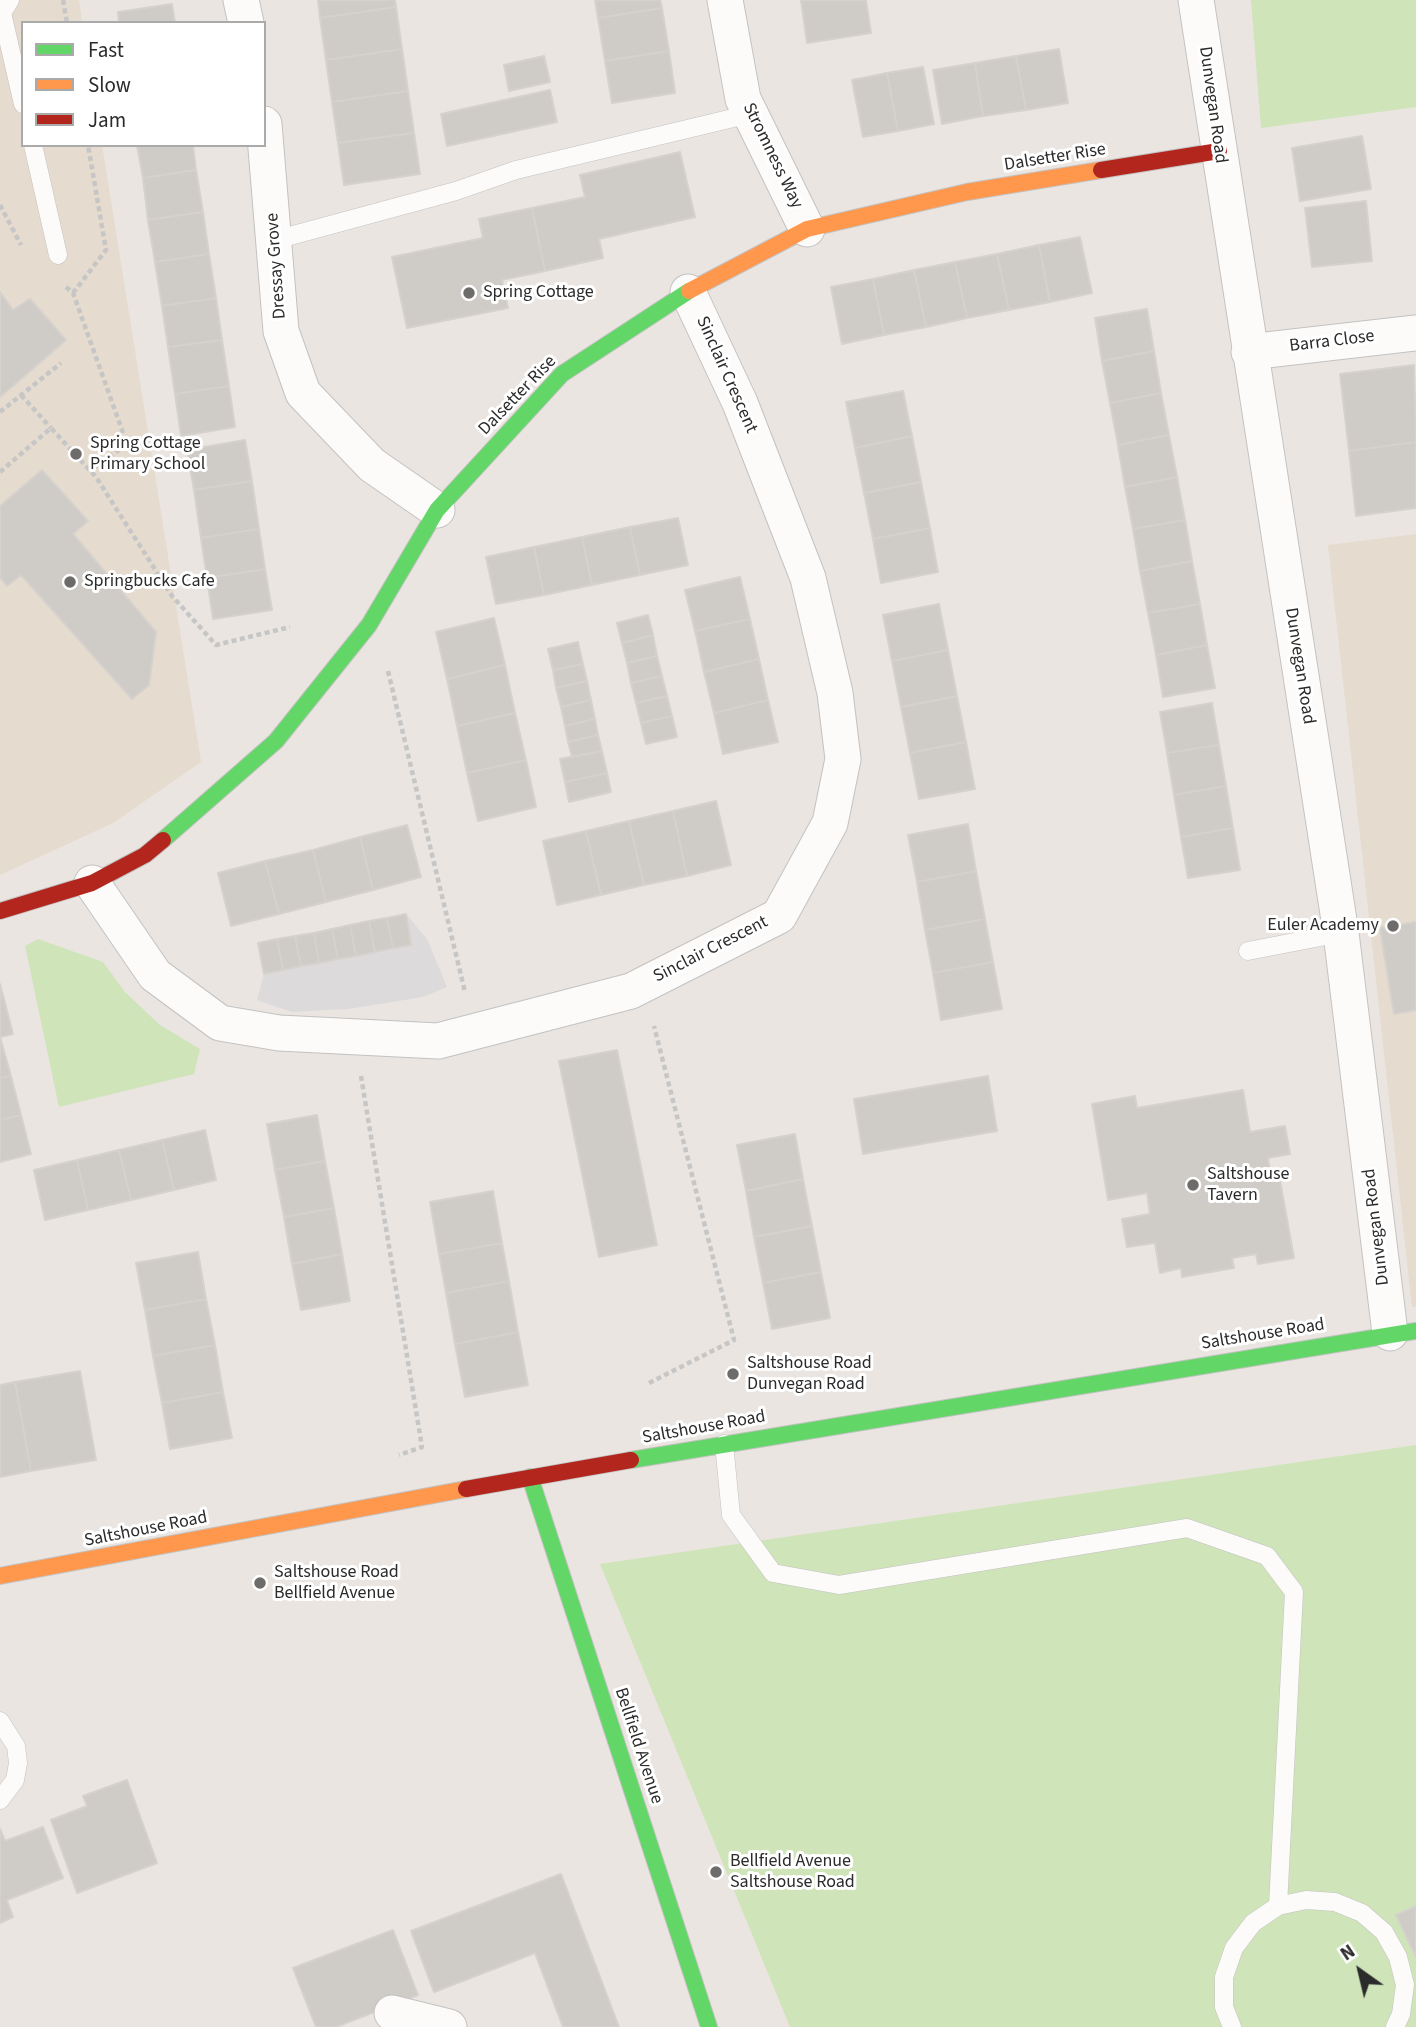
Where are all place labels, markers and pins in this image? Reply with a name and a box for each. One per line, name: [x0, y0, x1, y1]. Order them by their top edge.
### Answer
place label: Spring Cottage: [483, 282, 594, 304]
marker: Spring Cottage: [461, 285, 477, 301]
place label: Spring Cottage Primary School: [90, 433, 205, 476]
marker: Spring Cottage Primary School: [68, 446, 84, 462]
place label: Springbucks Cafe: [84, 571, 215, 593]
marker: Springbucks Cafe: [62, 574, 78, 590]
place label: Euler Academy: [1267, 915, 1379, 937]
marker: Euler Academy: [1385, 918, 1401, 934]
place label: Saltshouse Tavern: [1207, 1164, 1290, 1206]
marker: Saltshouse Tavern: [1185, 1177, 1201, 1193]
place label: Saltshouse Road Dunvegan Road: [747, 1353, 872, 1396]
marker: Saltshouse Road Dunvegan Road: [725, 1366, 741, 1382]
place label: Saltshouse Road Bellfield Avenue: [274, 1562, 399, 1604]
marker: Saltshouse Road Bellfield Avenue: [252, 1575, 268, 1591]
place label: Bellfield Avenue Saltshouse Road: [730, 1851, 855, 1894]
marker: Bellfield Avenue Saltshouse Road: [708, 1864, 724, 1880]

